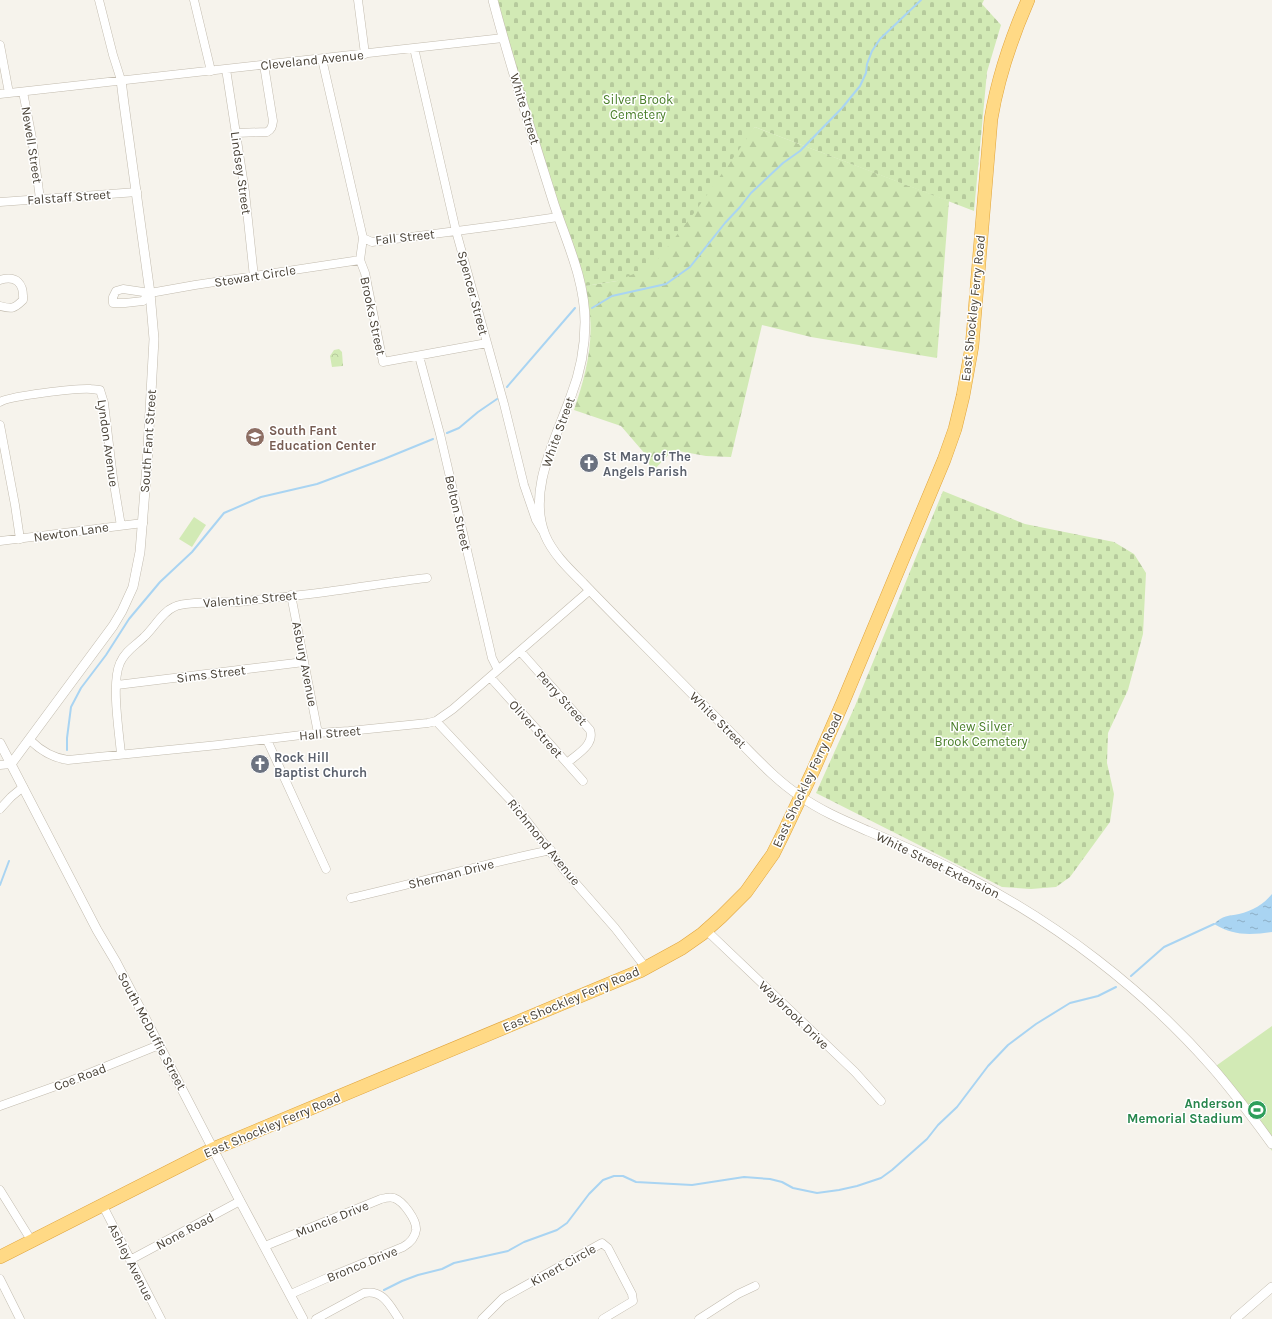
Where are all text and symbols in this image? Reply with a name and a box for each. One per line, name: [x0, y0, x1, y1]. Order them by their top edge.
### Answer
street label: Cleveland Avenue: [260, 47, 365, 73]
street label: White Street: [507, 72, 543, 147]
park label: Silver Brook Cemetery: [603, 92, 673, 122]
street label: Newell Street: [19, 105, 46, 185]
street label: Lindsey Street: [228, 130, 254, 216]
street label: Falstaff Street: [27, 187, 111, 207]
street label: Fall Street: [375, 226, 436, 248]
street label: East Shockley Ferry Road: [958, 234, 988, 382]
street label: Spencer Street: [455, 249, 492, 337]
street label: Stewart Circle: [213, 262, 297, 290]
street label: Brooks Street: [357, 275, 389, 357]
street label: South Fant Street: [137, 389, 159, 493]
street label: White Street: [538, 395, 578, 469]
street label: Lyndon Avenue: [94, 398, 122, 488]
place label: South Fant Education Center: [269, 423, 377, 453]
school or university icon: South Fant Education Center: [244, 426, 266, 448]
place label: St Mary of The Angels Parish: [603, 449, 691, 479]
church icon: St Mary of The Angels Parish: [578, 452, 600, 474]
street label: Belton Street: [442, 474, 474, 552]
street label: Newton Lane: [32, 519, 110, 545]
street label: Valentine Street: [202, 587, 298, 611]
street label: Asbury Avenue: [289, 620, 321, 708]
street label: Sims Street: [176, 662, 247, 686]
street label: Perry Street: [534, 668, 590, 728]
street label: White Street: [687, 689, 749, 751]
street label: Oliver Street: [506, 697, 566, 761]
street label: East Shockley Ferry Road: [769, 710, 845, 850]
park label: New Silver Brook Cemetery: [934, 719, 1028, 749]
street label: Hall Street: [299, 723, 362, 743]
place label: Rock Hill Baptist Church: [274, 750, 367, 780]
church icon: Rock Hill Baptist Church: [249, 753, 271, 775]
street label: Richmond Avenue: [504, 796, 584, 889]
street label: White Street Extension: [874, 828, 1002, 902]
street label: Sherman Drive: [407, 856, 496, 892]
street label: East Shockley Ferry Road: [500, 963, 642, 1035]
street label: South McDuffie Street: [115, 970, 189, 1092]
street label: Waybrook Drive: [756, 978, 832, 1053]
street label: Coe Road: [52, 1060, 108, 1094]
street label: East Shockley Ferry Road: [201, 1089, 343, 1161]
place label: Anderson Memorial Stadium: [1127, 1096, 1243, 1126]
sports icon: Anderson Memorial Stadium: [1246, 1099, 1268, 1121]
street label: Muncie Drive: [293, 1197, 371, 1240]
street label: None Road: [153, 1209, 217, 1253]
street label: Ashley Avenue: [105, 1221, 157, 1303]
street label: Kinert Circle: [528, 1241, 599, 1289]
street label: Bronco Drive: [324, 1243, 400, 1285]

